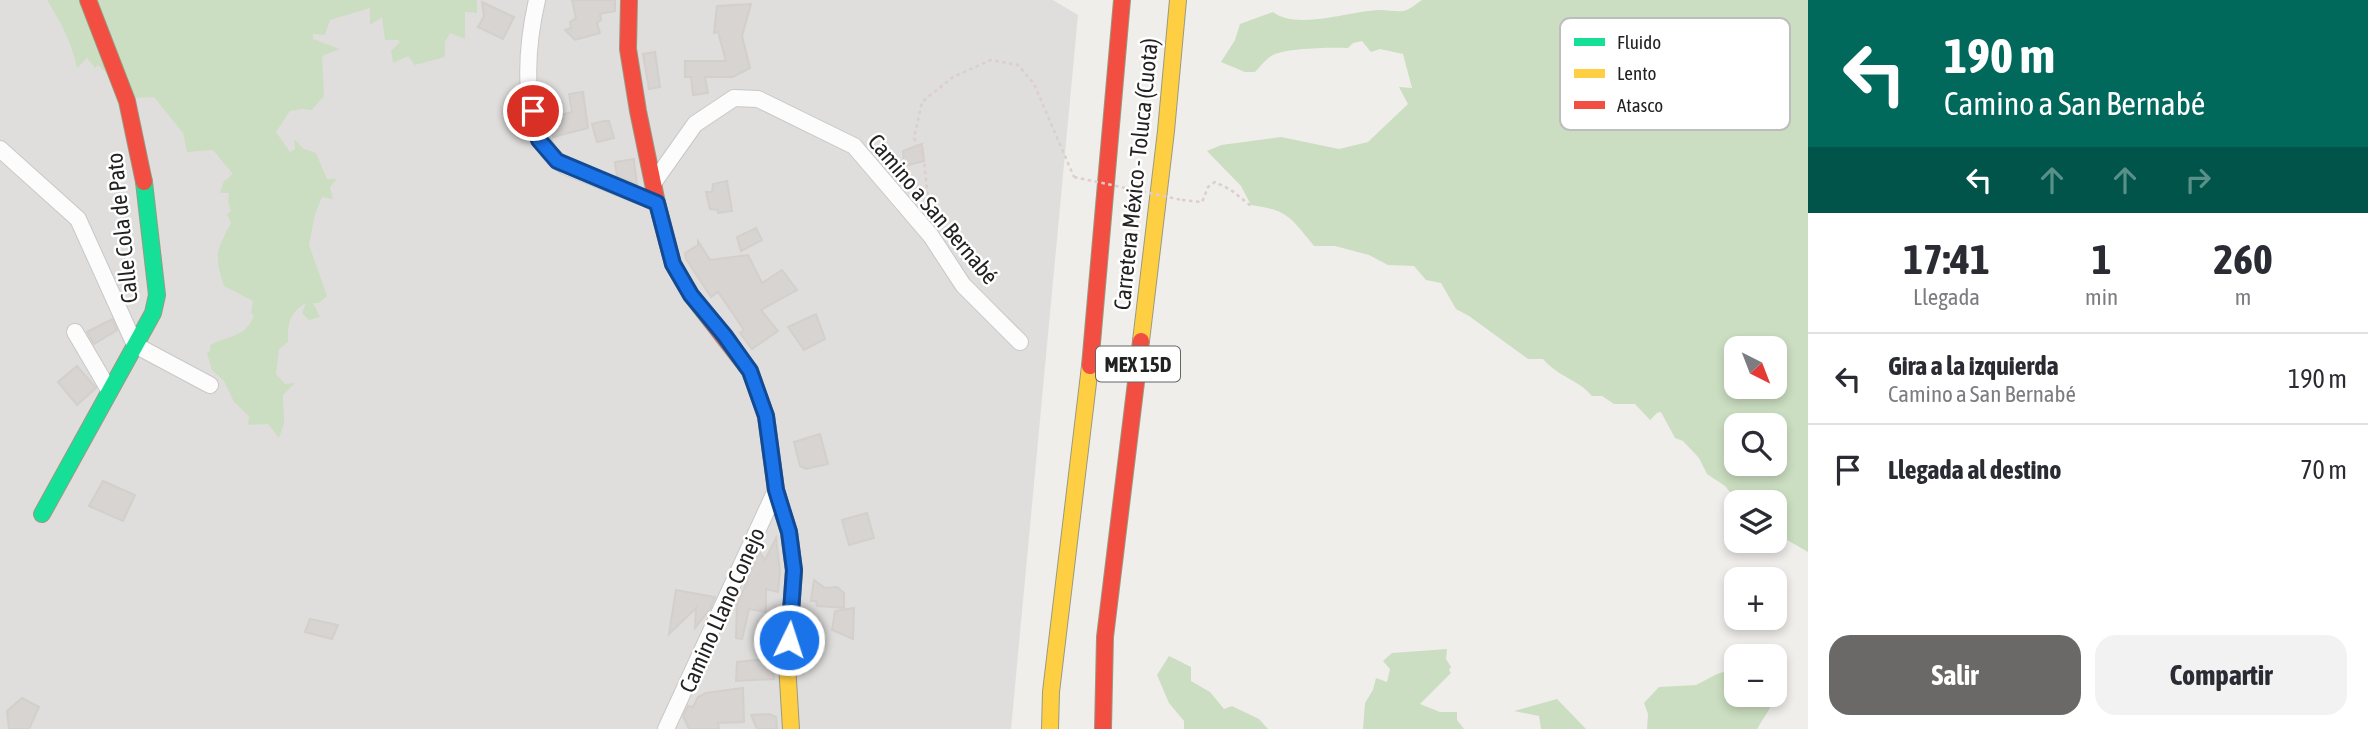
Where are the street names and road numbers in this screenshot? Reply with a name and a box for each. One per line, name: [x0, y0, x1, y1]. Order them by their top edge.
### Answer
street label: Carretera México - Toluca (Cuota): [1109, 37, 1163, 311]
street label: Camino a San Bernabé: [863, 129, 1003, 289]
street label: Calle Cola de Pato: [101, 152, 143, 304]
road number: MEX 15D: [1096, 346, 1180, 382]
street label: Camino Llano Conejo: [674, 524, 770, 696]

